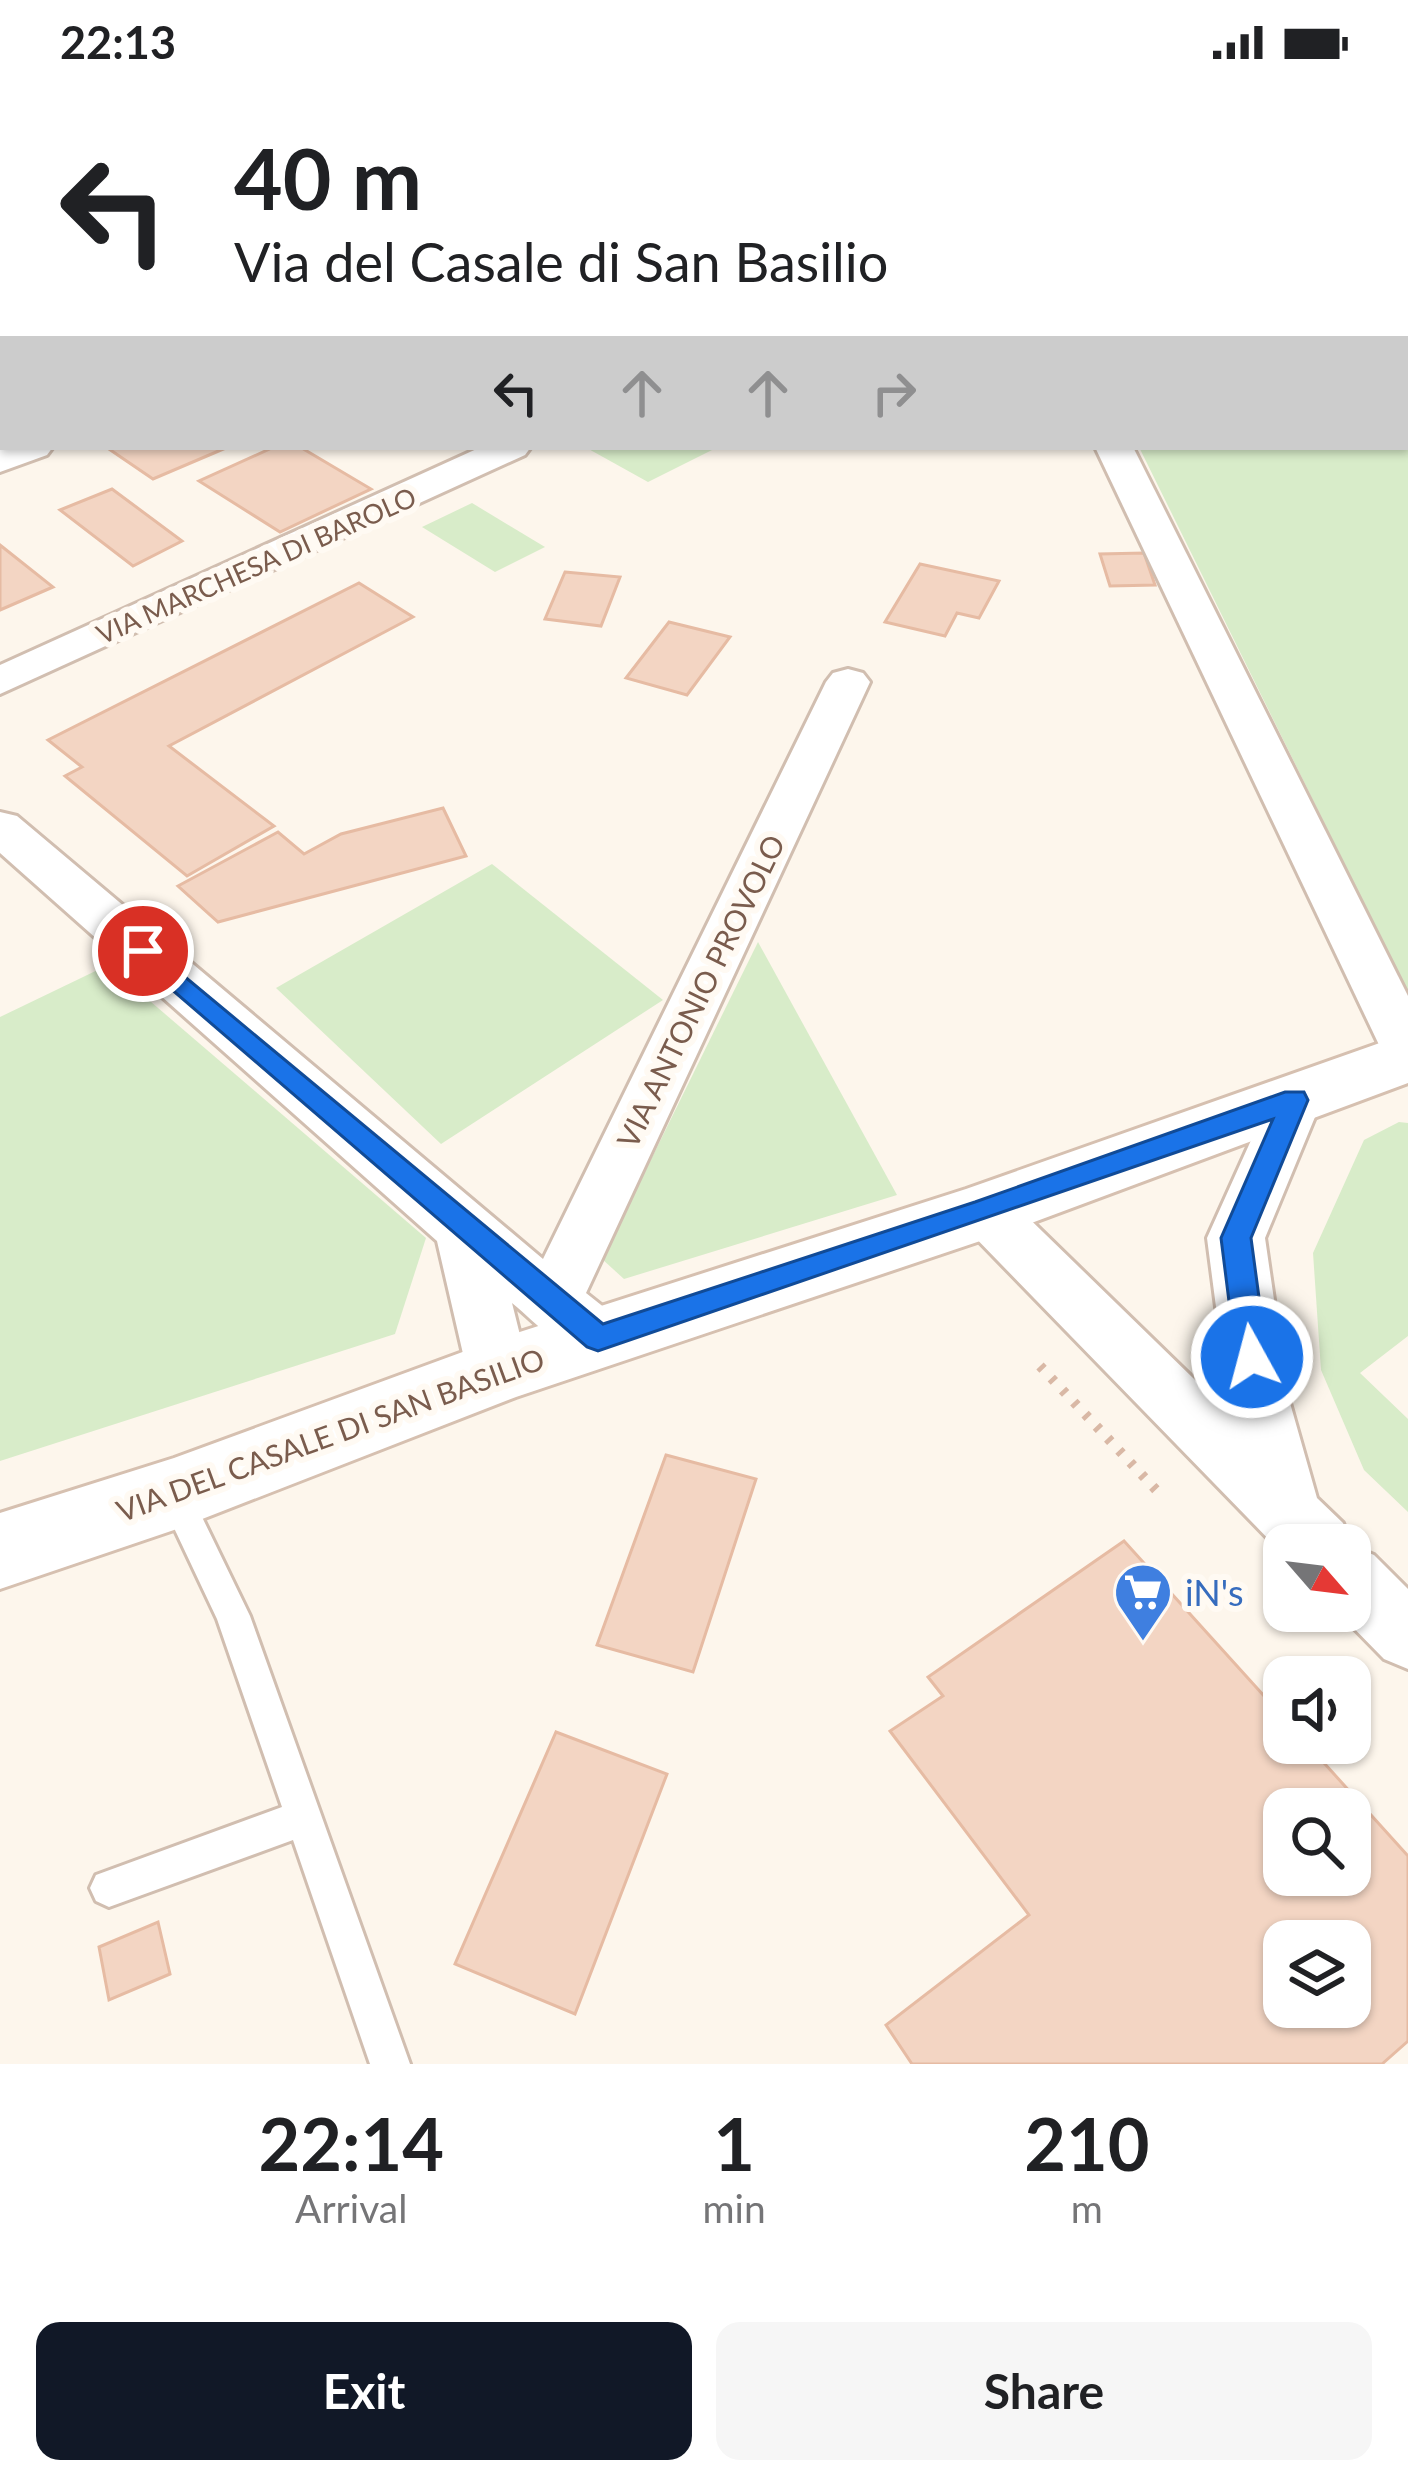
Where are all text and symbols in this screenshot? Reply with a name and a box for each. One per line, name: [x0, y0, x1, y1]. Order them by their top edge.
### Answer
text: 22:13: [60, 15, 176, 69]
text: 40 m: [234, 127, 422, 228]
icon: left: [36, 132, 192, 288]
text: Via del Casale di San Basilio: [234, 229, 888, 294]
icon: left: [483, 360, 549, 426]
icon: ahead: [609, 360, 675, 426]
icon: ahead: [735, 360, 801, 426]
icon: right: [861, 360, 927, 426]
street label: VIA MARCHESA DI BAROLO: [91, 479, 421, 651]
street label: VIA ANTONIO PROVOLO: [608, 829, 792, 1153]
pin: [92, 900, 194, 1002]
icon: arrive: [110, 918, 176, 984]
position arrow: [1189, 1294, 1315, 1420]
street label: VIA DEL CASALE DI SAN BASILIO: [111, 1340, 549, 1528]
north arrow: [1263, 1524, 1371, 1632]
map controls: [1263, 1524, 1371, 2028]
supermarket icon: iN's: [1112, 1561, 1174, 1643]
place label: iN's: [1185, 1570, 1243, 1614]
button: sound: [1263, 1656, 1371, 1764]
button: search: [1263, 1788, 1371, 1896]
button: layers: [1263, 1920, 1371, 2028]
text: 22:14: [258, 2100, 444, 2186]
text: 1: [713, 2100, 755, 2186]
text: 210: [1024, 2100, 1149, 2186]
text: Arrival: [295, 2185, 407, 2231]
text: min: [703, 2185, 766, 2231]
text: m: [1071, 2185, 1103, 2231]
button: Exit: [36, 2322, 692, 2460]
button: Share: [716, 2322, 1372, 2460]

